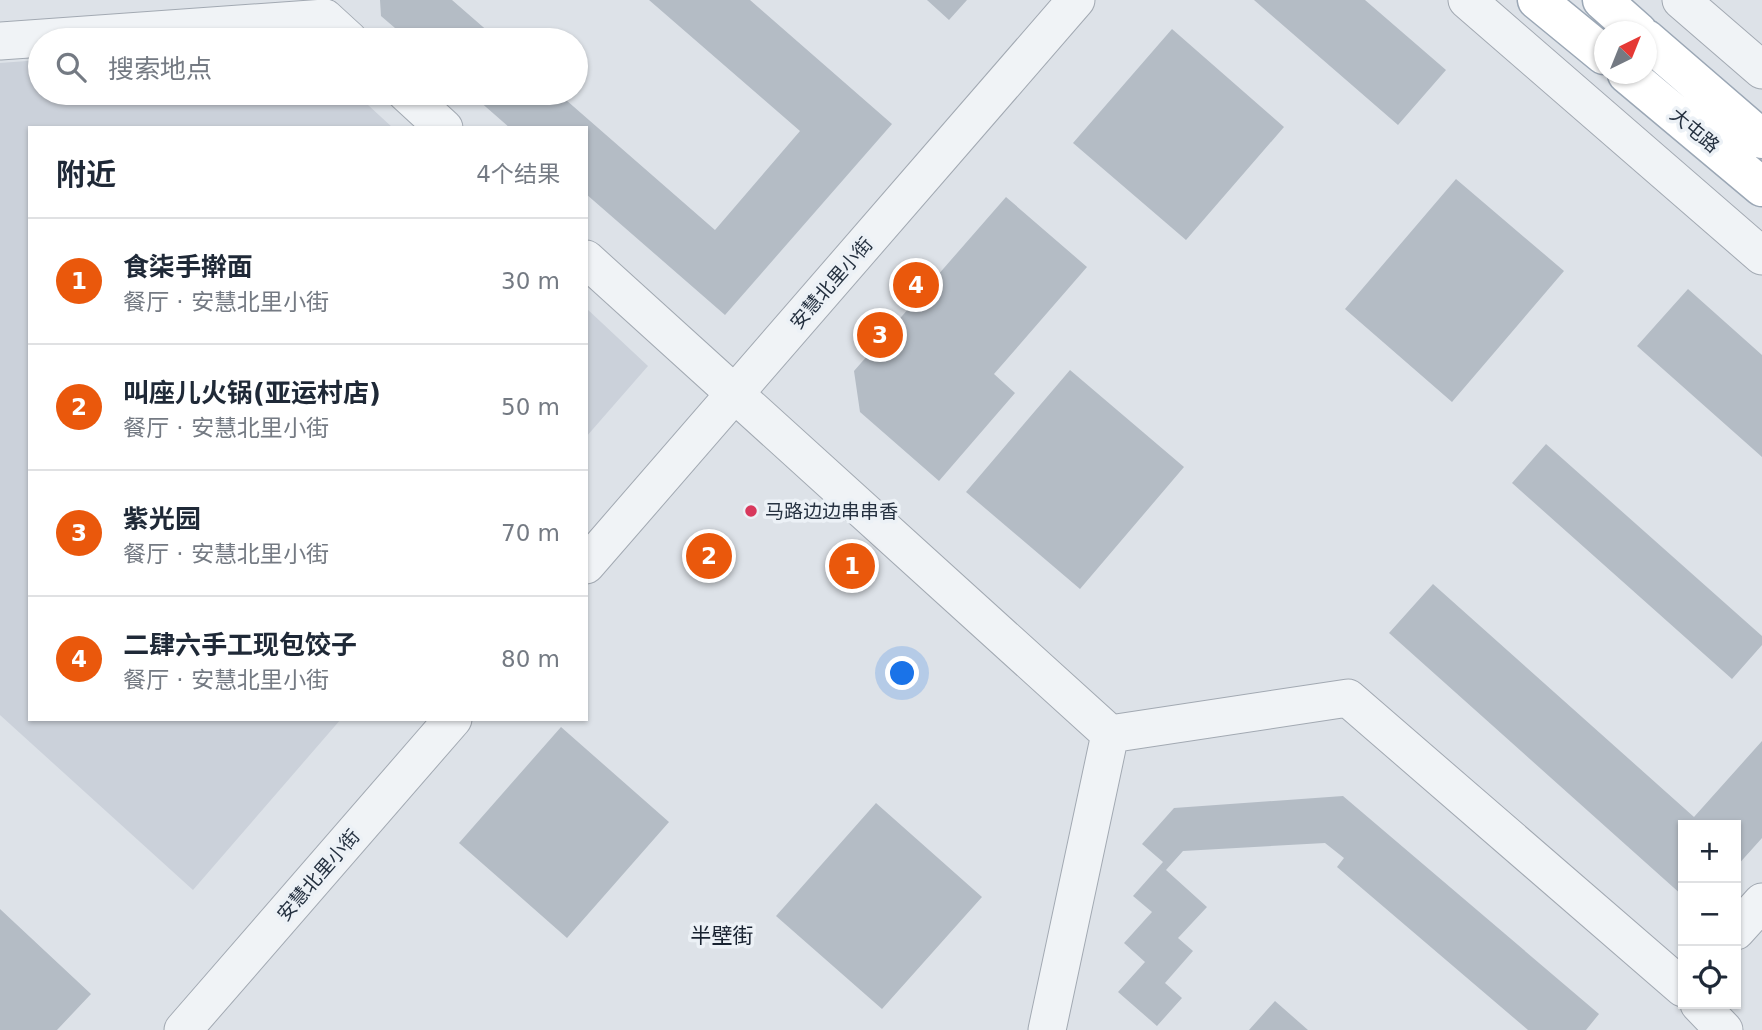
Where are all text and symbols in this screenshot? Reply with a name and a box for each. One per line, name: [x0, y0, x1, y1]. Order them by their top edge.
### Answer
north arrow: [1594, 21, 1657, 84]
search box: [28, 28, 588, 105]
icon: search: [52, 48, 90, 86]
text: 搜索地点: [108, 54, 212, 84]
street label: 大屯路: [1666, 103, 1724, 157]
text: 附近: [56, 157, 116, 192]
text: 4个结果: [476, 161, 560, 187]
street label: 安慧北里小街: [785, 233, 877, 333]
text: 食柒手擀面: [123, 252, 253, 282]
pin: 4: [893, 259, 939, 311]
text: 1: [71, 268, 87, 294]
text: 30 m: [501, 268, 560, 294]
text: 餐厅 · 安慧北里小街: [123, 289, 329, 315]
pin: 3: [857, 309, 903, 361]
text: 叫座儿火锅(亚运村店): [123, 378, 381, 408]
text: 2: [71, 394, 87, 420]
text: 50 m: [501, 394, 560, 420]
text: 餐厅 · 安慧北里小街: [123, 415, 329, 441]
place label: 马路边边串串香: [765, 500, 898, 522]
marker: 马路边边串串香: [743, 503, 759, 519]
text: 紫光园: [123, 504, 201, 534]
text: 3: [71, 520, 87, 546]
text: 70 m: [501, 520, 560, 546]
pin: 2: [686, 530, 732, 582]
pin: 1: [829, 540, 875, 592]
text: 餐厅 · 安慧北里小街: [123, 541, 329, 567]
text: 二肆六手工现包饺子: [123, 630, 357, 660]
text: 4: [71, 646, 87, 672]
text: 80 m: [501, 646, 560, 672]
your location: [885, 656, 919, 690]
text: 餐厅 · 安慧北里小街: [123, 667, 329, 693]
map controls: [1678, 820, 1741, 1009]
button: +: [1678, 820, 1741, 883]
street label: 安慧北里小街: [272, 825, 364, 925]
button: −: [1678, 883, 1741, 946]
district label: 半壁街: [691, 924, 754, 948]
button: locate: [1678, 946, 1741, 1009]

